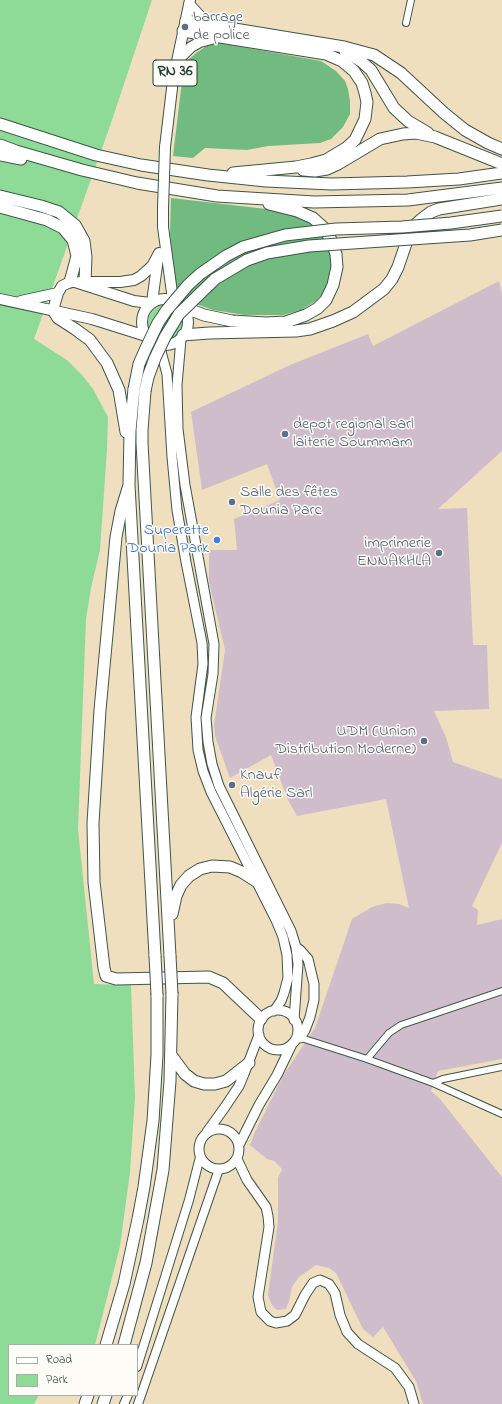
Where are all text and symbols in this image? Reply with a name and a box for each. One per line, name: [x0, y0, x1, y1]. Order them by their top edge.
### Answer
place label: barrage de police: [193, 8, 250, 46]
marker: barrage de police: [180, 22, 190, 32]
road number: RN 36: [153, 60, 197, 86]
place label: depot regional sarl laiterie Soummam: [293, 415, 414, 453]
marker: depot regional sarl laiterie Soummam: [280, 429, 290, 439]
place label: Salle des fêtes Dounia Parc: [240, 483, 338, 521]
marker: Salle des fêtes Dounia Parc: [227, 497, 237, 507]
place label: Superette Dounia Park: [128, 521, 209, 559]
place label: imprimerie ENNAKHLA: [357, 534, 431, 572]
marker: Superette Dounia Park: [212, 535, 222, 545]
marker: imprimerie ENNAKHLA: [434, 548, 444, 558]
place label: UDM (Union Distribution Moderne): [275, 722, 416, 760]
marker: UDM (Union Distribution Moderne): [419, 736, 429, 746]
place label: Knauf Algérie Sarl: [240, 766, 312, 804]
marker: Knauf Algérie Sarl: [227, 780, 237, 790]
legend: [8, 1344, 138, 1396]
text: Road: [46, 1351, 72, 1369]
text: Park: [46, 1371, 68, 1389]

